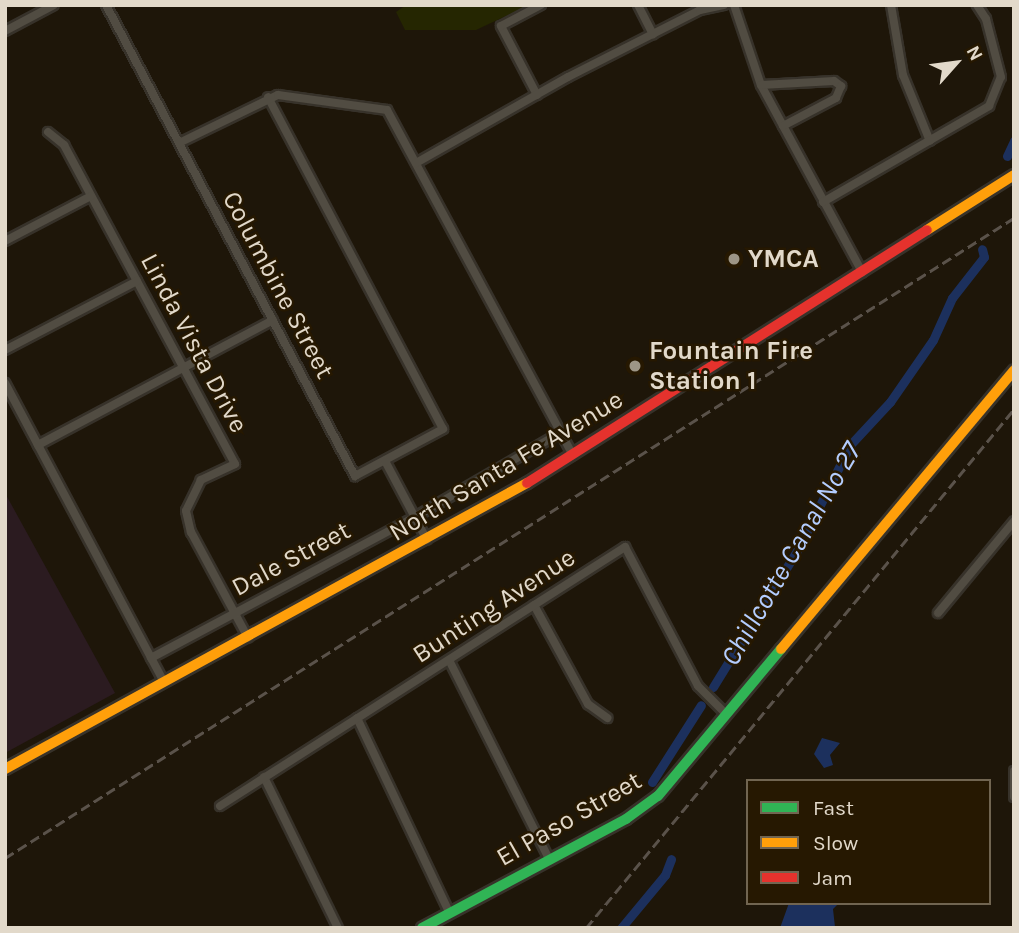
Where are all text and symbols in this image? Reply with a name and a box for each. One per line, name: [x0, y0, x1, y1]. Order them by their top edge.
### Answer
north arrow: [921, 28, 991, 98]
text: N: [962, 42, 987, 64]
street label: Columbine Street: [216, 186, 340, 384]
place label: YMCA: [748, 243, 819, 275]
street label: Linda Vista Drive: [134, 248, 254, 438]
marker: YMCA: [726, 251, 742, 267]
place label: Fountain Fire Station 1: [649, 335, 813, 396]
marker: Fountain Fire Station 1: [627, 358, 643, 374]
street label: North Santa Fe Avenue: [384, 384, 628, 548]
water label: Chillcotte Canal No 27: [713, 436, 869, 672]
street label: Dale Street: [226, 515, 356, 603]
street label: Bunting Avenue: [407, 542, 581, 670]
street label: El Paso Street: [491, 765, 647, 873]
legend: [746, 779, 991, 905]
text: Fast: [813, 796, 854, 820]
text: Slow: [813, 831, 858, 855]
text: Jam: [813, 866, 853, 890]

